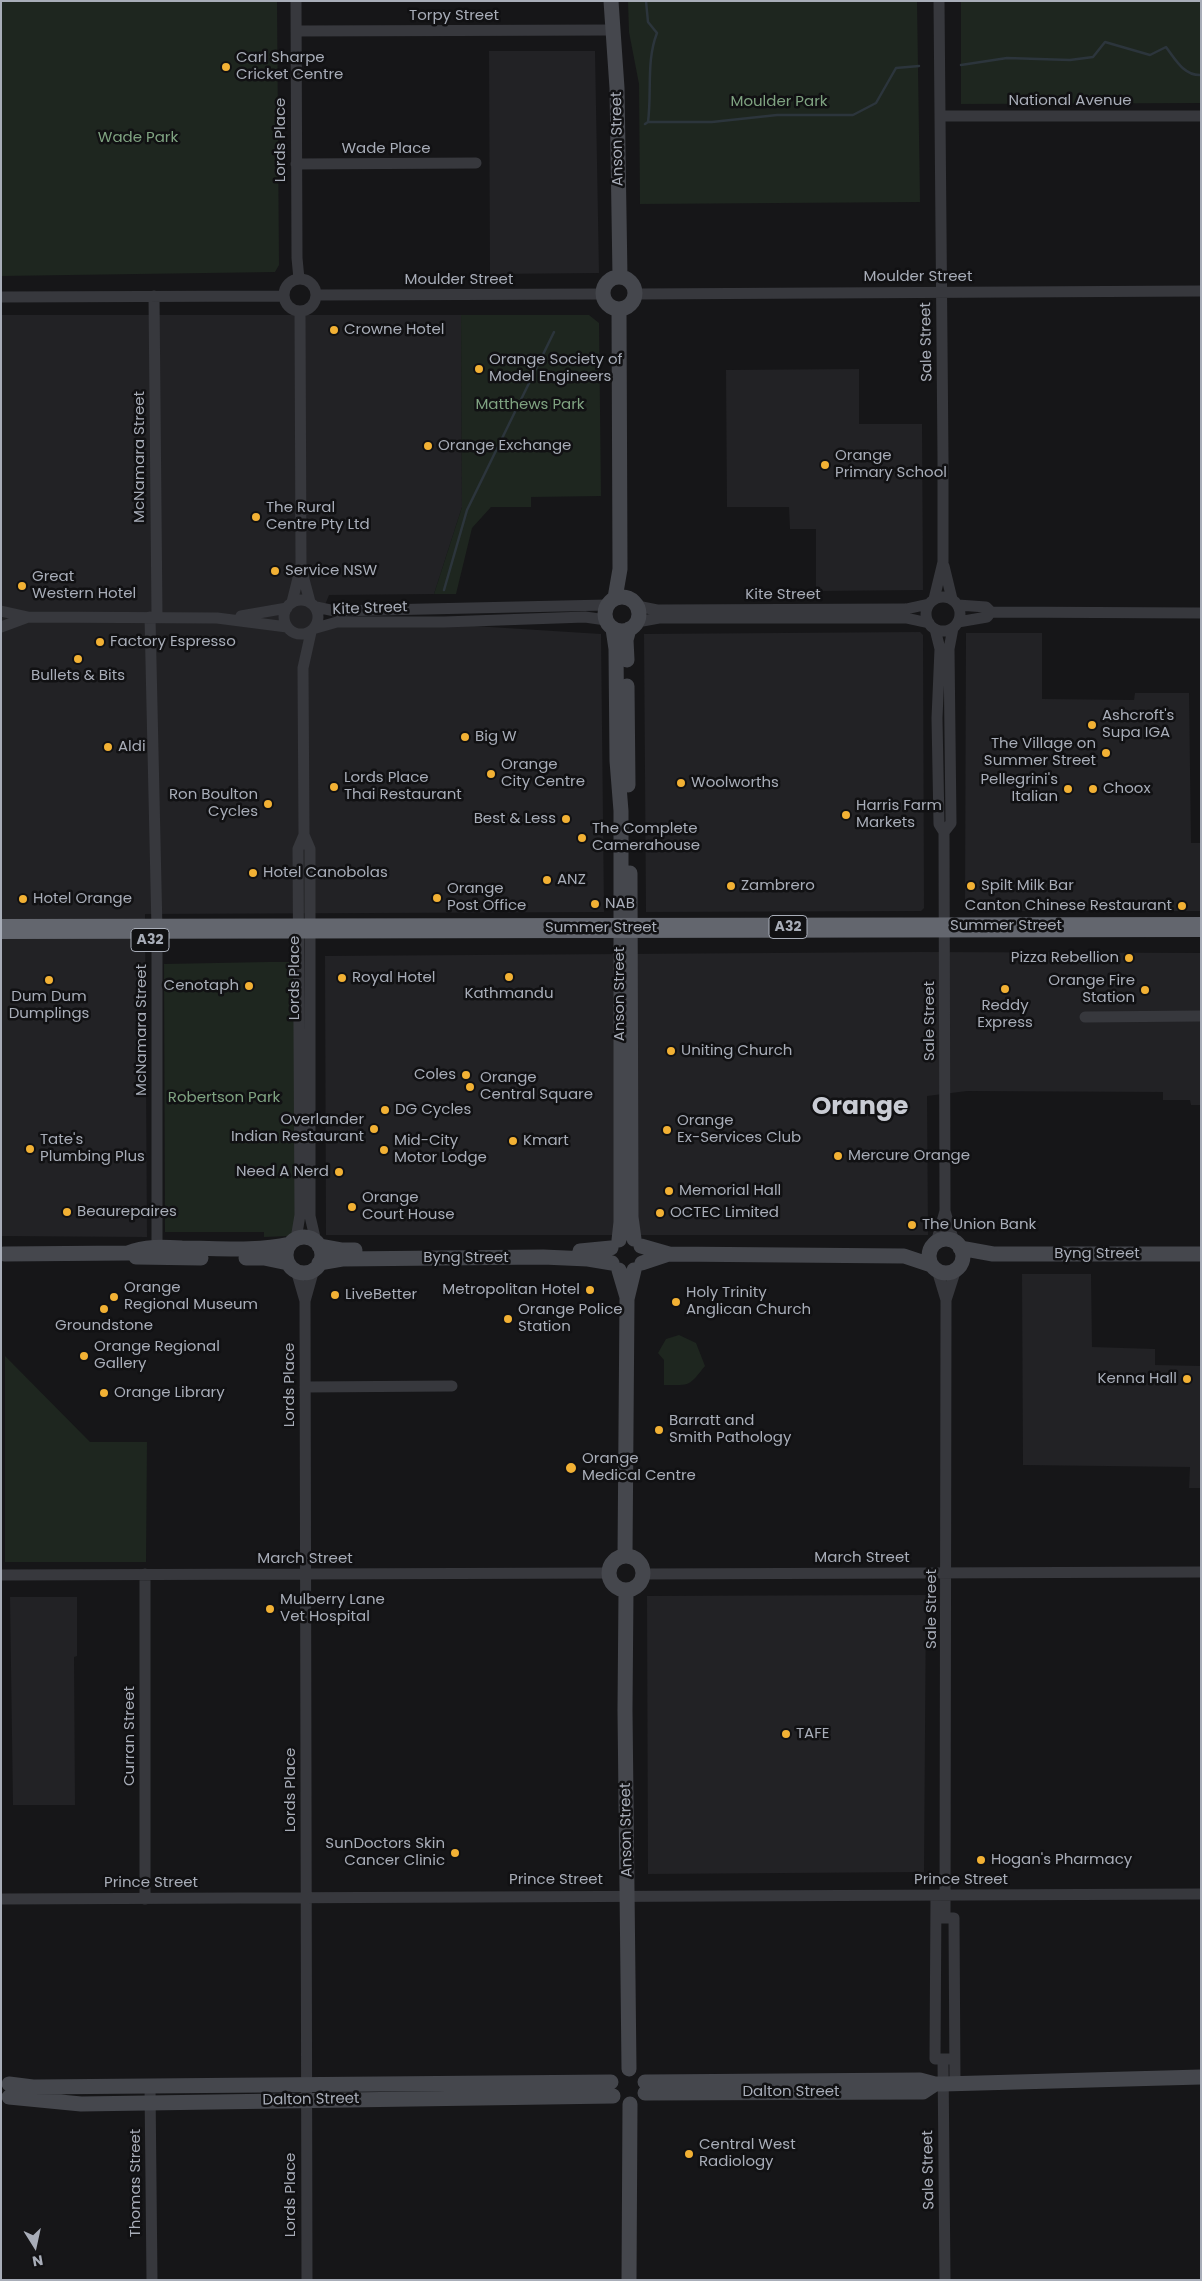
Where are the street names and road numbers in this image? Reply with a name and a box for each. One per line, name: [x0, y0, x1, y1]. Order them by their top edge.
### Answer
street label: Torpy Street: [409, 7, 499, 25]
street label: Anson Street: [608, 92, 628, 186]
street label: National Avenue: [1008, 92, 1132, 110]
street label: Lords Place: [272, 98, 290, 182]
street label: Wade Place: [341, 140, 431, 158]
street label: Moulder Street: [864, 268, 972, 286]
street label: Moulder Street: [405, 271, 513, 289]
street label: Sale Street: [917, 302, 937, 382]
street label: McNamara Street: [131, 391, 149, 523]
street label: Kite Street: [745, 586, 821, 604]
street label: Kite Street: [332, 599, 408, 619]
road number: A32: [769, 916, 807, 939]
street label: Summer Street: [950, 917, 1062, 935]
street label: Summer Street: [545, 919, 657, 937]
road number: A32: [131, 928, 169, 952]
street label: Lords Place: [286, 936, 304, 1020]
street label: Anson Street: [611, 947, 629, 1041]
street label: McNamara Street: [133, 964, 151, 1096]
street label: Sale Street: [921, 981, 939, 1061]
street label: Byng Street: [1054, 1245, 1140, 1263]
street label: Byng Street: [423, 1249, 509, 1267]
street label: Lords Place: [281, 1343, 299, 1427]
street label: March Street: [814, 1549, 910, 1567]
street label: March Street: [257, 1550, 353, 1568]
street label: Sale Street: [923, 1569, 941, 1649]
street label: Curran Street: [121, 1686, 139, 1786]
street label: Lords Place: [282, 1748, 300, 1832]
street label: Anson Street: [617, 1783, 637, 1877]
street label: Prince Street: [509, 1871, 603, 1889]
street label: Prince Street: [914, 1871, 1008, 1889]
street label: Prince Street: [104, 1874, 198, 1892]
street label: Dalton Street: [742, 2083, 840, 2101]
street label: Dalton Street: [262, 2090, 360, 2110]
street label: Thomas Street: [127, 2129, 145, 2237]
street label: Sale Street: [919, 2130, 939, 2210]
street label: Lords Place: [282, 2153, 300, 2237]

